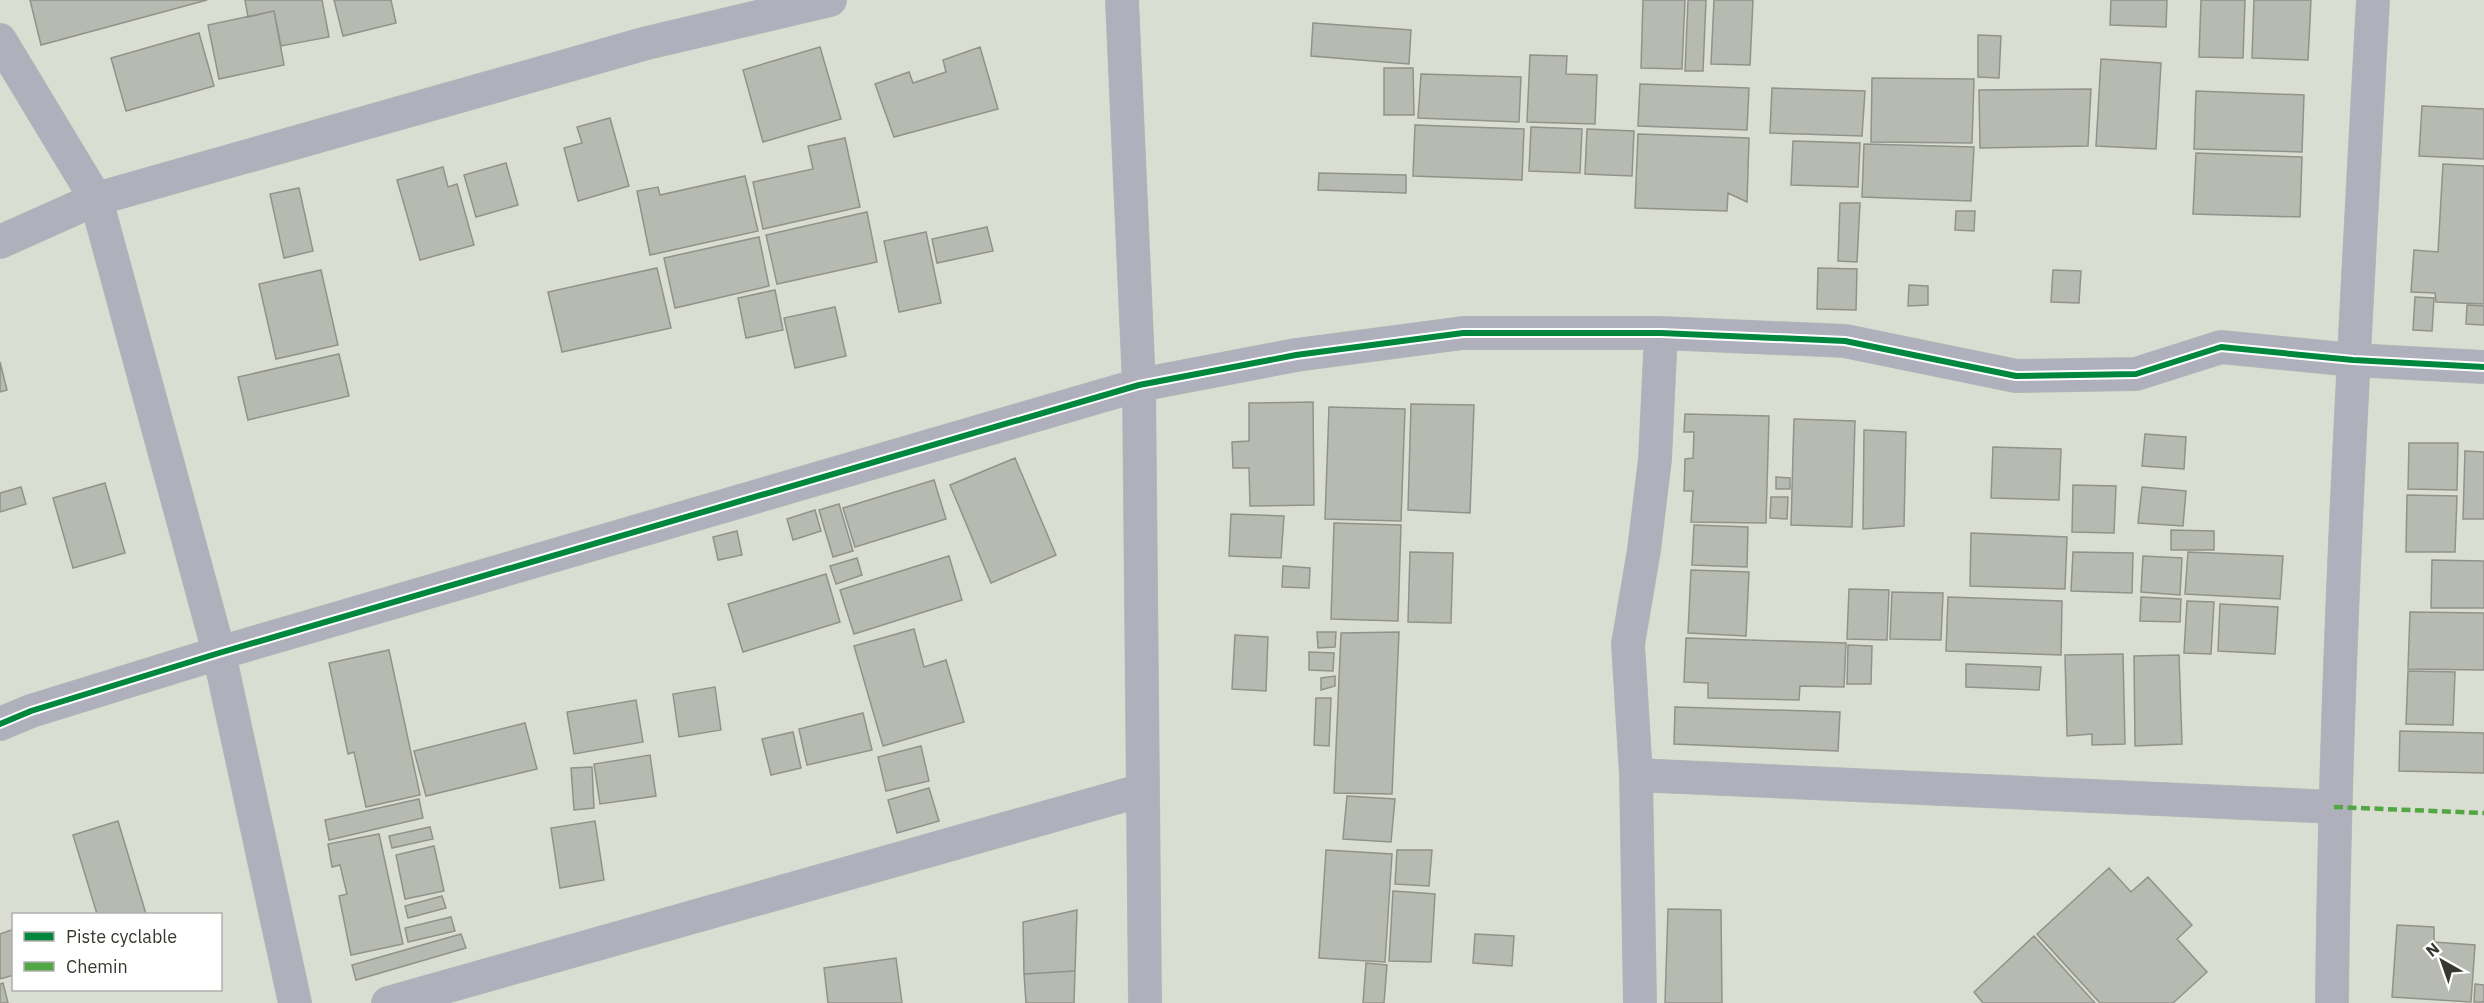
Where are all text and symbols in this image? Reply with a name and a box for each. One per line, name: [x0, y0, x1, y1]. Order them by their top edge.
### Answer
legend: [12, 913, 222, 991]
text: Piste cyclable: [66, 925, 177, 948]
north arrow: [2412, 931, 2472, 991]
text: N: [2421, 938, 2443, 961]
text: Chemin: [66, 955, 128, 978]

